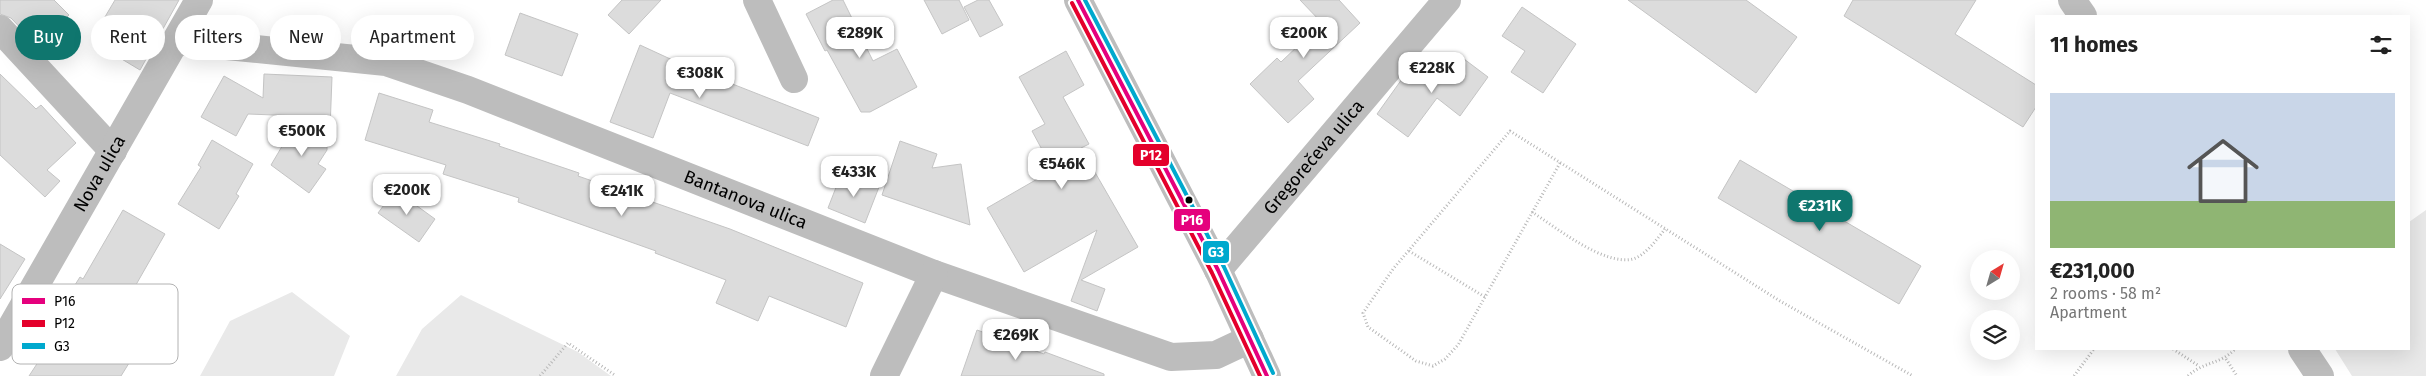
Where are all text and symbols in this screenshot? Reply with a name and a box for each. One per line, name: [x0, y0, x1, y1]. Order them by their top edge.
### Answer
chip: Buy: [15, 15, 81, 60]
chip: Rent: [91, 15, 165, 60]
chip: Filters: [175, 15, 260, 60]
chip: New: [270, 15, 341, 60]
chip: Apartment: [351, 15, 474, 60]
pin: €289K: [825, 17, 895, 59]
pin: €200K: [1269, 17, 1339, 59]
text: €289K: [837, 23, 883, 42]
text: €200K: [1281, 23, 1327, 42]
icon: filters: [2367, 31, 2395, 59]
text: 11 homes: [2050, 32, 2138, 58]
pin: €228K: [1397, 52, 1467, 94]
pin: €308K: [665, 56, 735, 99]
text: €228K: [1409, 58, 1455, 77]
text: €308K: [677, 63, 723, 82]
street label: Gregorečeva ulica: [1259, 95, 1369, 219]
pin: €500K: [267, 114, 337, 157]
text: €500K: [279, 121, 325, 140]
icon: home: [2178, 126, 2268, 216]
street label: Nova ulica: [69, 131, 130, 216]
line badge: P12: [1132, 143, 1170, 167]
text: P12: [1140, 147, 1162, 164]
pin: €546K: [1027, 148, 1097, 190]
text: €546K: [1039, 154, 1085, 173]
pin: €433K: [819, 156, 889, 198]
text: €433K: [832, 162, 876, 181]
street label: Bantanova ulica: [681, 165, 810, 234]
pin: €200K: [372, 174, 442, 216]
pin: €241K: [587, 174, 657, 217]
text: €200K: [384, 180, 430, 199]
text: €241K: [601, 181, 643, 200]
pin: €231K: [1785, 190, 1855, 232]
unlabelled marker: [1184, 195, 1194, 205]
text: €231K: [1798, 196, 1842, 215]
line badge: P16: [1173, 208, 1211, 232]
text: P16: [1181, 212, 1203, 229]
line badge: G3: [1202, 240, 1230, 264]
text: G3: [1208, 244, 1224, 261]
north arrow: [1970, 250, 2020, 300]
map controls: [1970, 250, 2020, 360]
text: €231,000: [2050, 258, 2135, 284]
legend: [12, 284, 178, 364]
text: 2 rooms · 58 m²: [2050, 284, 2161, 303]
text: P16: [54, 293, 75, 310]
text: Apartment: [2050, 303, 2127, 322]
button: layers: [1970, 310, 2020, 360]
text: P12: [54, 315, 75, 332]
pin: €269K: [981, 318, 1051, 361]
text: €269K: [993, 325, 1039, 344]
text: G3: [54, 338, 70, 355]

